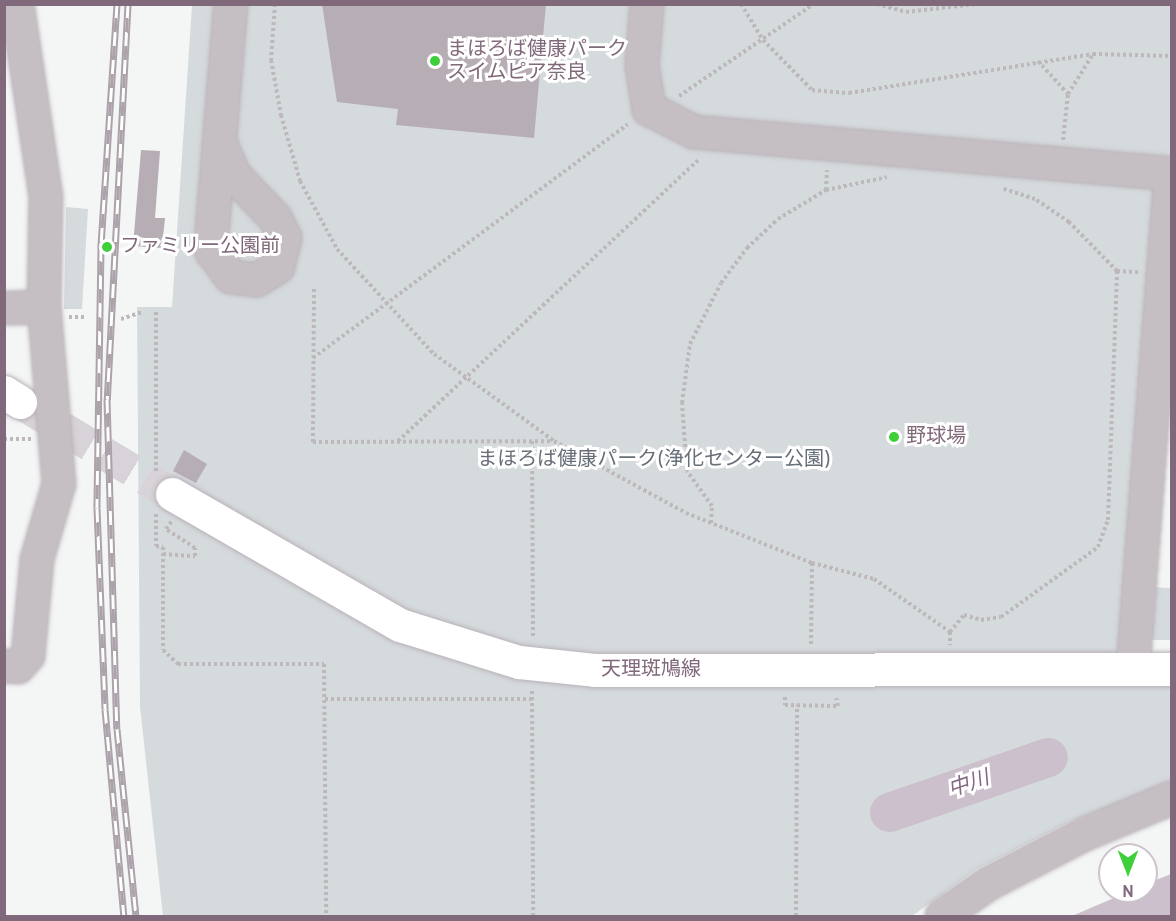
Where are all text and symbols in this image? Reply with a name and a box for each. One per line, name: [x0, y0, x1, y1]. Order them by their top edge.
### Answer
place label: まほろば健康パーク スイムピア奈良: [447, 38, 627, 85]
marker: まほろば健康パーク スイムピア奈良: [428, 54, 442, 68]
place label: ファミリー公園前: [120, 235, 280, 259]
marker: ファミリー公園前: [98, 238, 116, 256]
place label: 野球場: [906, 425, 966, 449]
marker: 野球場: [887, 430, 901, 444]
park label: まほろば健康パーク(浄化センター公園): [477, 448, 831, 472]
street label: 天理斑鳩線: [601, 658, 701, 682]
water label: 中川: [945, 766, 993, 804]
north arrow: [1098, 843, 1158, 903]
text: N: [1122, 879, 1134, 899]

